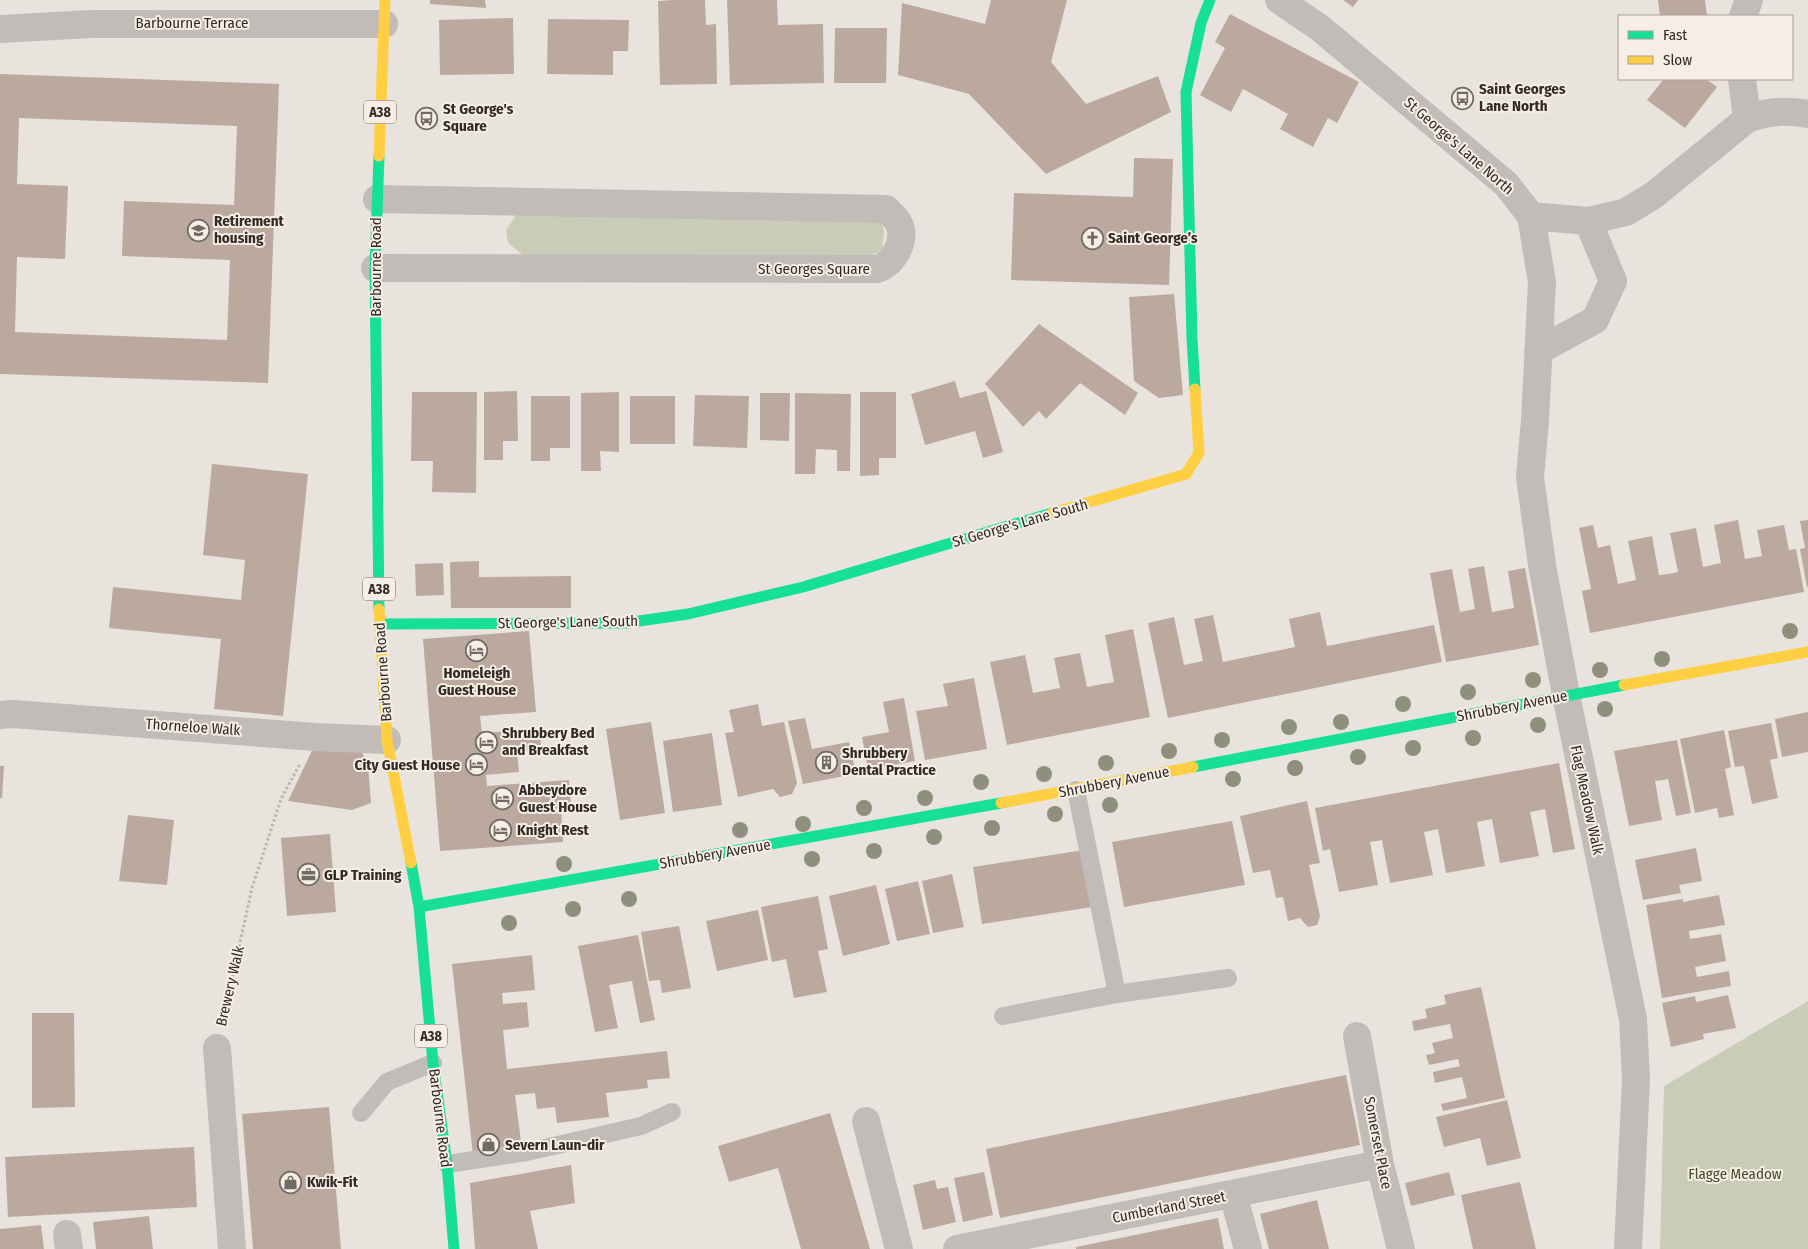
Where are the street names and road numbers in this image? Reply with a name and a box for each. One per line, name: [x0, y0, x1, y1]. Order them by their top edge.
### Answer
street label: Barbourne Terrace: [135, 14, 249, 32]
street label: St George's Lane North: [1400, 93, 1518, 199]
road number: A38: [364, 100, 396, 124]
street label: Barbourne Road: [367, 217, 385, 317]
street label: St Georges Square: [758, 260, 870, 278]
street label: St George's Lane South: [950, 495, 1090, 551]
road number: A38: [363, 578, 395, 600]
street label: St George's Lane South: [498, 612, 638, 632]
street label: Barbourne Road: [371, 622, 395, 722]
street label: Shrubbery Avenue: [1455, 686, 1569, 726]
street label: Thorneloe Walk: [145, 715, 241, 739]
street label: Flag Meadow Walk: [1567, 744, 1607, 856]
street label: Shrubbery Avenue: [1057, 762, 1171, 802]
street label: Shrubbery Avenue: [658, 835, 772, 873]
street label: Brewery Walk: [212, 944, 248, 1028]
road number: A38: [415, 1024, 447, 1048]
street label: Barbourne Road: [425, 1067, 455, 1169]
street label: Somerset Place: [1360, 1095, 1396, 1191]
street label: Cumberland Street: [1111, 1187, 1227, 1227]

